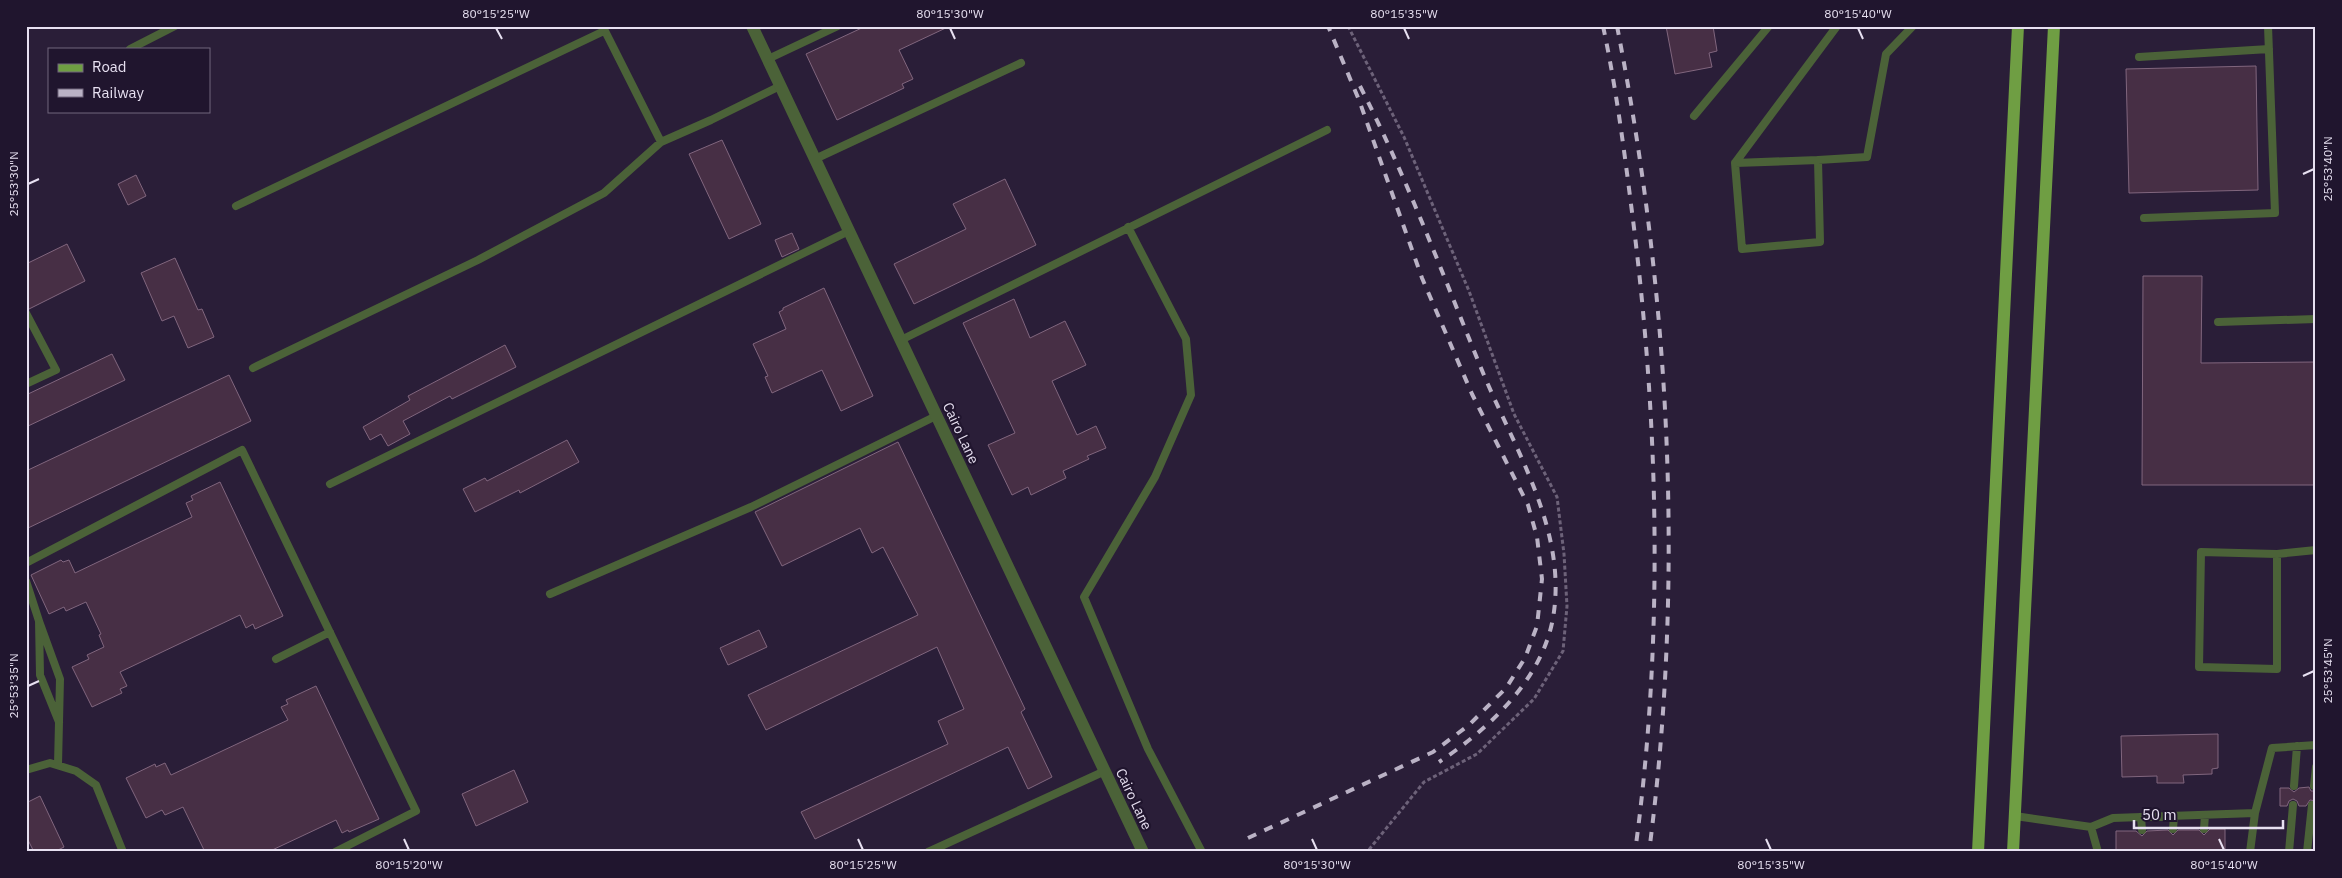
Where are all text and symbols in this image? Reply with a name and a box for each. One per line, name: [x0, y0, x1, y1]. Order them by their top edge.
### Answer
text: 80°15'25"W: [462, 6, 530, 21]
text: 80°15'30"W: [916, 6, 984, 21]
text: 80°15'35"W: [1370, 6, 1438, 21]
text: 80°15'40"W: [1824, 6, 1892, 21]
legend: [48, 48, 210, 112]
text: Road: [92, 57, 127, 76]
text: Railway: [92, 83, 145, 102]
text: 25°53'40"N: [2320, 136, 2335, 202]
text: 25°53'30"N: [6, 151, 21, 217]
street label: Cairo Lane: [939, 399, 983, 467]
text: 25°53'45"N: [2320, 638, 2335, 704]
text: 25°53'35"N: [6, 653, 21, 719]
street label: Cairo Lane: [1112, 765, 1156, 833]
scale bar: [2134, 798, 2283, 830]
text: 50 m: [2142, 805, 2177, 824]
text: 80°15'20"W: [375, 857, 443, 872]
text: 80°15'25"W: [829, 857, 897, 872]
text: 80°15'30"W: [1283, 857, 1351, 872]
text: 80°15'35"W: [1737, 857, 1805, 872]
text: 80°15'40"W: [2190, 857, 2258, 872]

